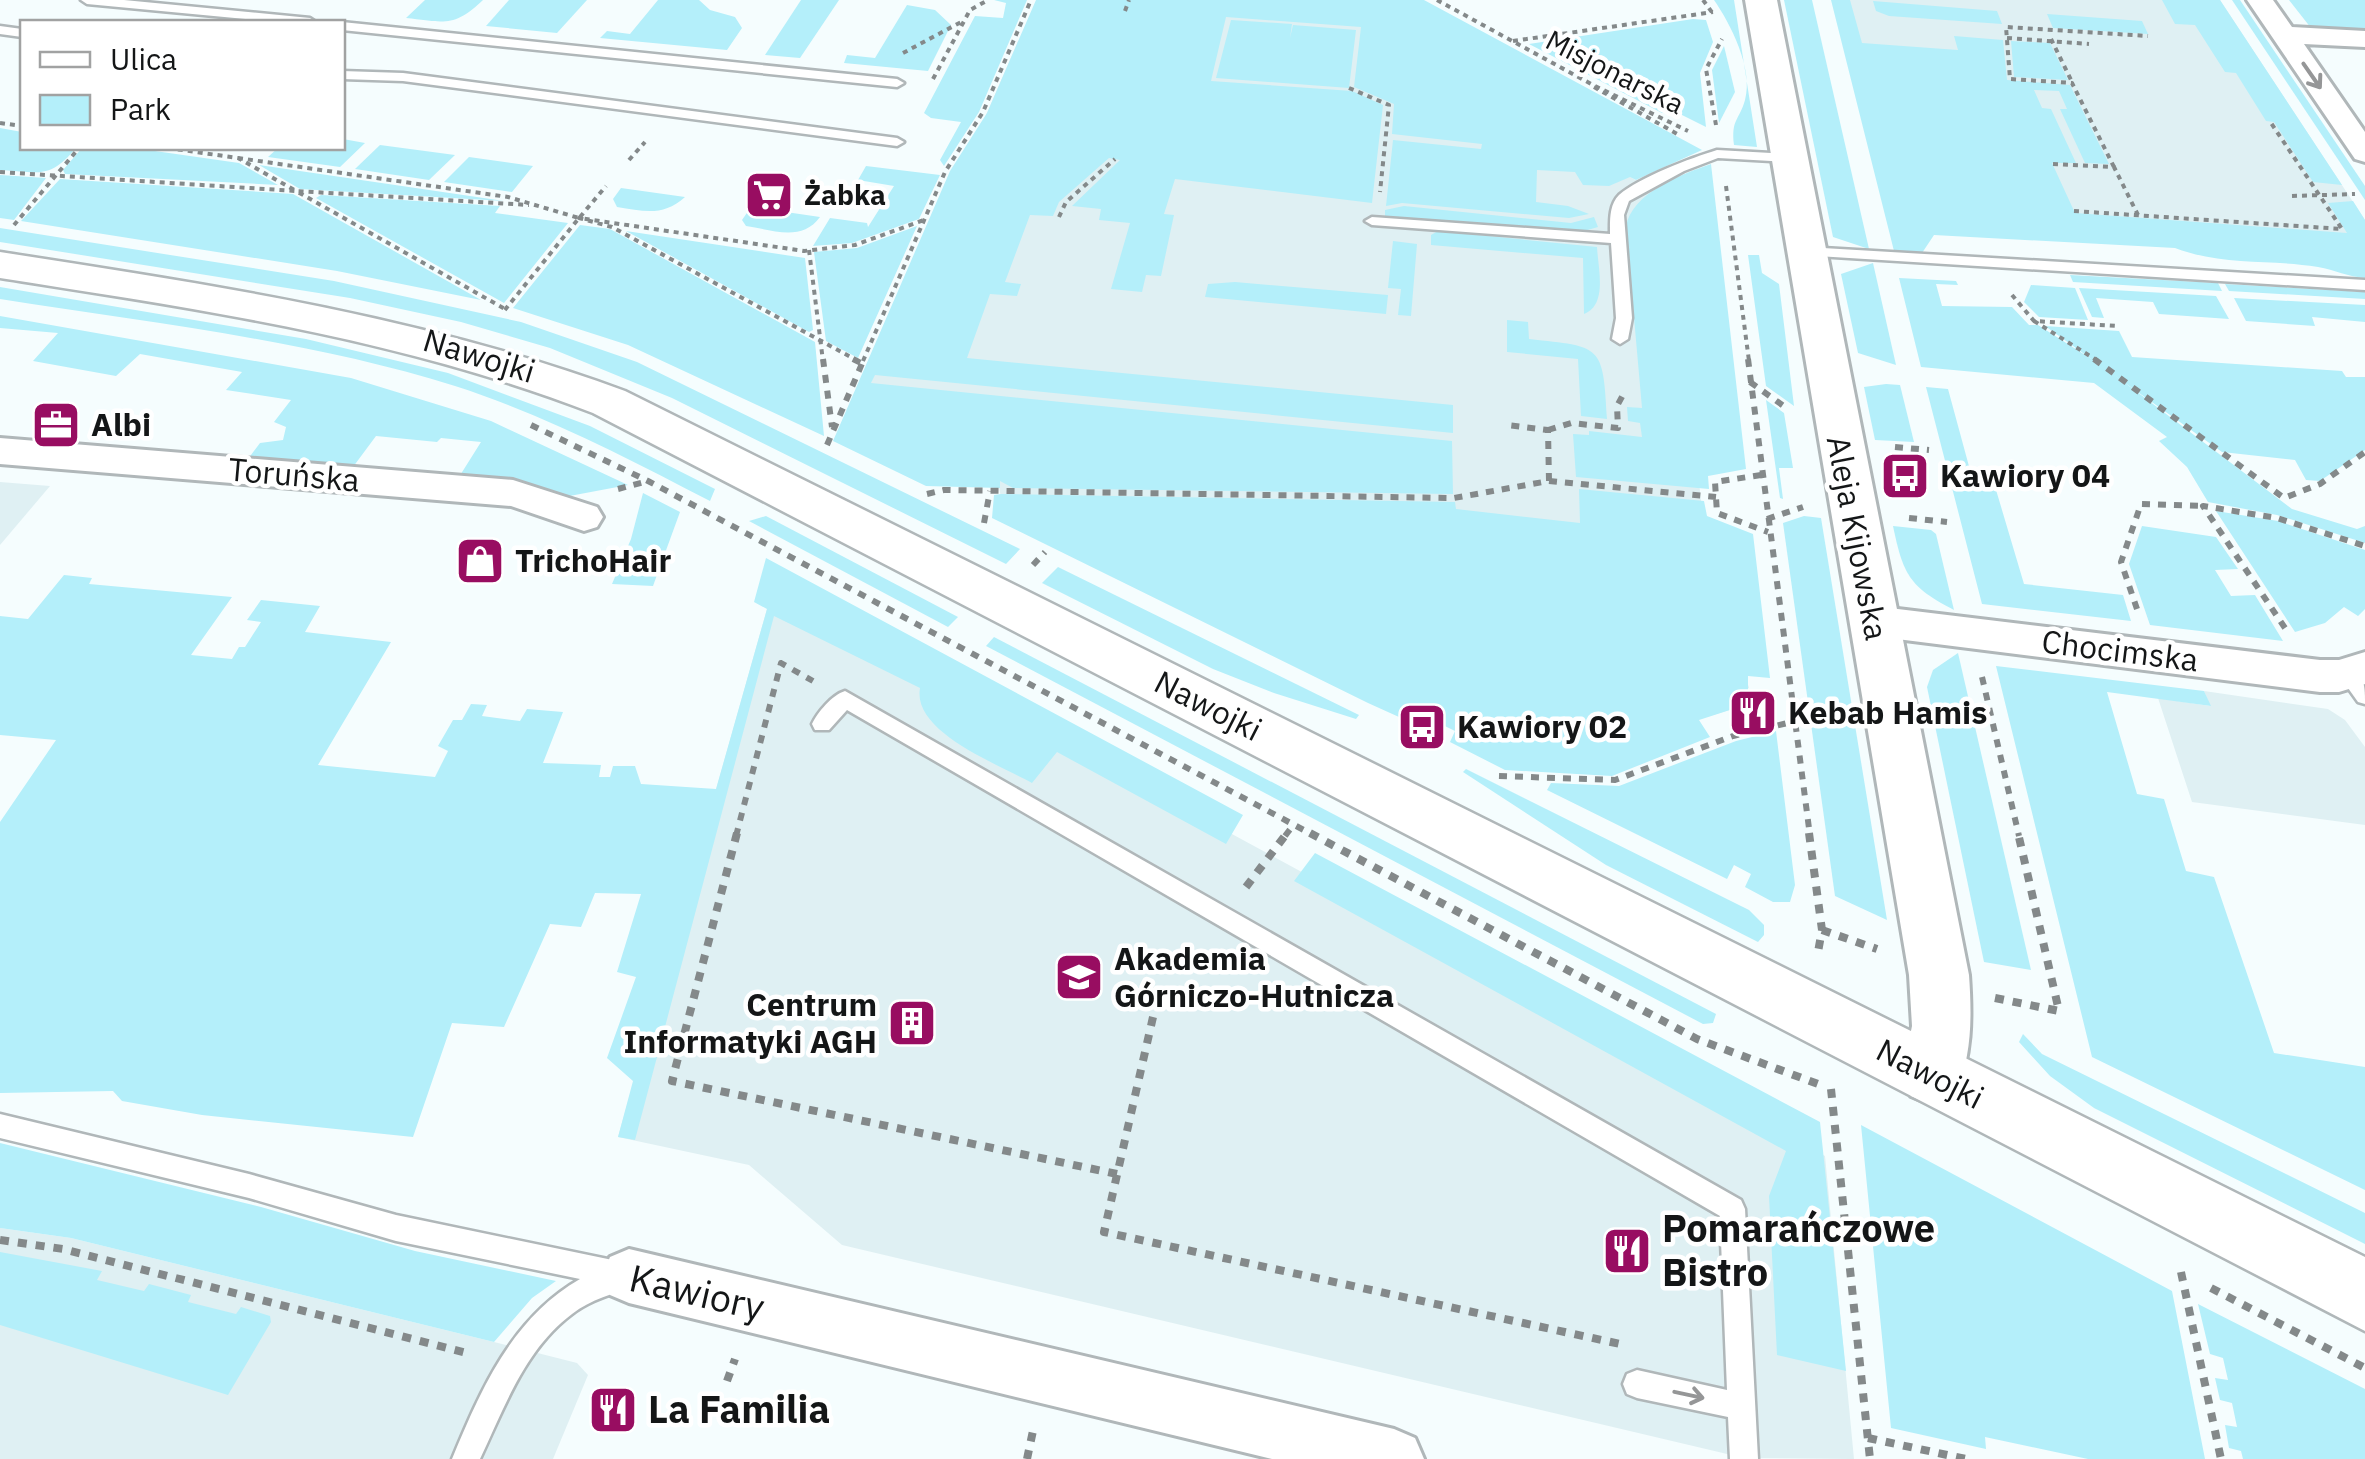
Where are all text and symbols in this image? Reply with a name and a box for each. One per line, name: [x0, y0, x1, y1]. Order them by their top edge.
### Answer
legend: [20, 20, 345, 150]
street label: Misjonarska: [1540, 21, 1691, 122]
text: Ulica: [110, 39, 177, 78]
one-way arrow: [2301, 62, 2322, 90]
text: Park: [110, 89, 171, 128]
supermarket icon: Żabka: [743, 169, 795, 221]
place label: Żabka: [804, 176, 886, 213]
street label: Nawojki: [418, 318, 540, 392]
office icon: Albi: [30, 399, 82, 451]
place label: Albi: [91, 403, 151, 445]
street label: Aleja Kijowska: [1818, 432, 1898, 644]
street label: Toruńska: [227, 447, 361, 501]
bus stop icon: Kawiory 04: [1879, 450, 1931, 502]
place label: Kawiory 04: [1940, 454, 2110, 496]
shop icon: TrichoHair: [454, 535, 506, 587]
place label: TrichoHair: [515, 539, 672, 581]
street label: Chocimska: [2039, 620, 2201, 680]
street label: Nawojki: [1148, 660, 1269, 750]
restaurant icon: Kebab Hamis: [1727, 687, 1779, 739]
place label: Kebab Hamis: [1788, 691, 1987, 733]
bus stop icon: Kawiory 02: [1396, 701, 1448, 753]
place label: Kawiory 02: [1457, 705, 1627, 747]
place label: Akademia Górniczo-Hutnicza: [1114, 937, 1394, 1016]
school or university icon: Akademia Górniczo-Hutnicza: [1053, 951, 1105, 1003]
place label: Centrum Informatyki AGH: [623, 983, 877, 1062]
building icon: Centrum Informatyki AGH: [886, 997, 938, 1049]
street label: Nawojki: [1870, 1028, 1991, 1118]
place label: Pomarańczowe Bistro: [1662, 1203, 1935, 1296]
restaurant icon: Pomarańczowe Bistro: [1601, 1225, 1653, 1277]
street label: Kawiory: [625, 1252, 770, 1331]
restaurant icon: La Familia: [587, 1384, 639, 1436]
place label: La Familia: [648, 1384, 830, 1433]
one-way arrow: [1672, 1386, 1704, 1405]

